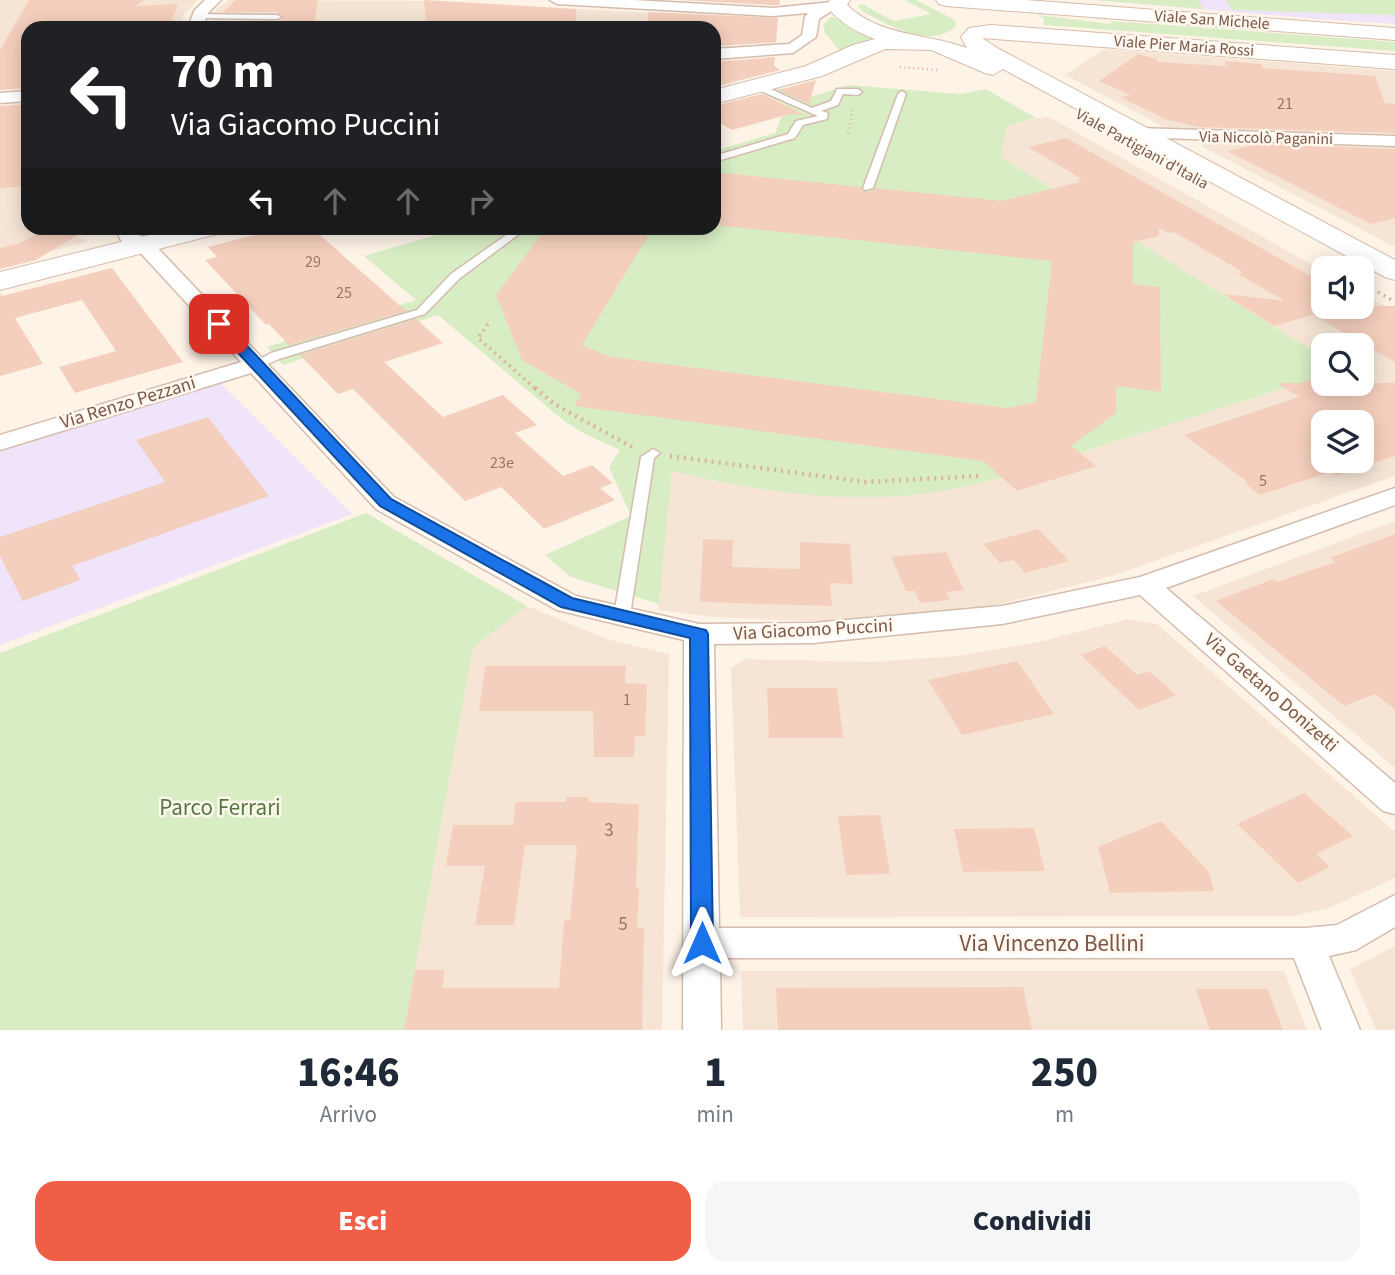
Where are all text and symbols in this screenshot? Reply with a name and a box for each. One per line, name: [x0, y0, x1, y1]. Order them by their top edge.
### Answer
street label: Viale San Michele: [1154, 5, 1270, 35]
street label: Viale Pier Maria Rossi: [1113, 30, 1255, 62]
text: 70 m: [171, 37, 275, 107]
icon: left: [56, 49, 147, 140]
house number: 21: [1277, 93, 1293, 115]
text: Via Giacomo Puccini: [171, 102, 440, 148]
street label: Viale Partigiani d'Italia: [1071, 103, 1213, 195]
street label: Via Niccolò Paganini: [1199, 126, 1333, 150]
icon: left: [243, 182, 281, 220]
icon: ahead: [316, 182, 354, 220]
icon: ahead: [389, 182, 427, 220]
icon: right: [462, 182, 500, 220]
house number: 29: [305, 251, 321, 273]
map controls: [1311, 256, 1374, 473]
button: sound: [1311, 256, 1374, 319]
house number: 25: [336, 282, 352, 304]
pin: [189, 294, 249, 354]
icon: arrive: [200, 305, 238, 343]
button: search: [1311, 333, 1374, 396]
street label: Via Renzo Pezzani: [57, 370, 199, 436]
button: layers: [1311, 410, 1374, 473]
house number: 23e: [490, 452, 514, 474]
house number: 5: [1259, 470, 1267, 492]
street label: Via Giacomo Puccini: [732, 612, 894, 648]
street label: Via Gaetano Donizetti: [1198, 627, 1344, 759]
house number: 1: [623, 689, 631, 711]
park label: Parco Ferrari: [159, 791, 281, 824]
house number: 3: [604, 817, 614, 844]
position arrow: [665, 906, 739, 980]
house number: 5: [618, 911, 628, 938]
street label: Via Vincenzo Bellini: [960, 927, 1144, 960]
text: 16:46: [297, 1043, 400, 1103]
text: 1: [704, 1043, 726, 1103]
text: 250: [1031, 1043, 1098, 1103]
text: Arrivo: [320, 1098, 377, 1131]
text: min: [697, 1098, 734, 1131]
text: m: [1055, 1098, 1074, 1131]
button: Esci: [35, 1181, 691, 1261]
button: Condividi: [705, 1181, 1360, 1261]

